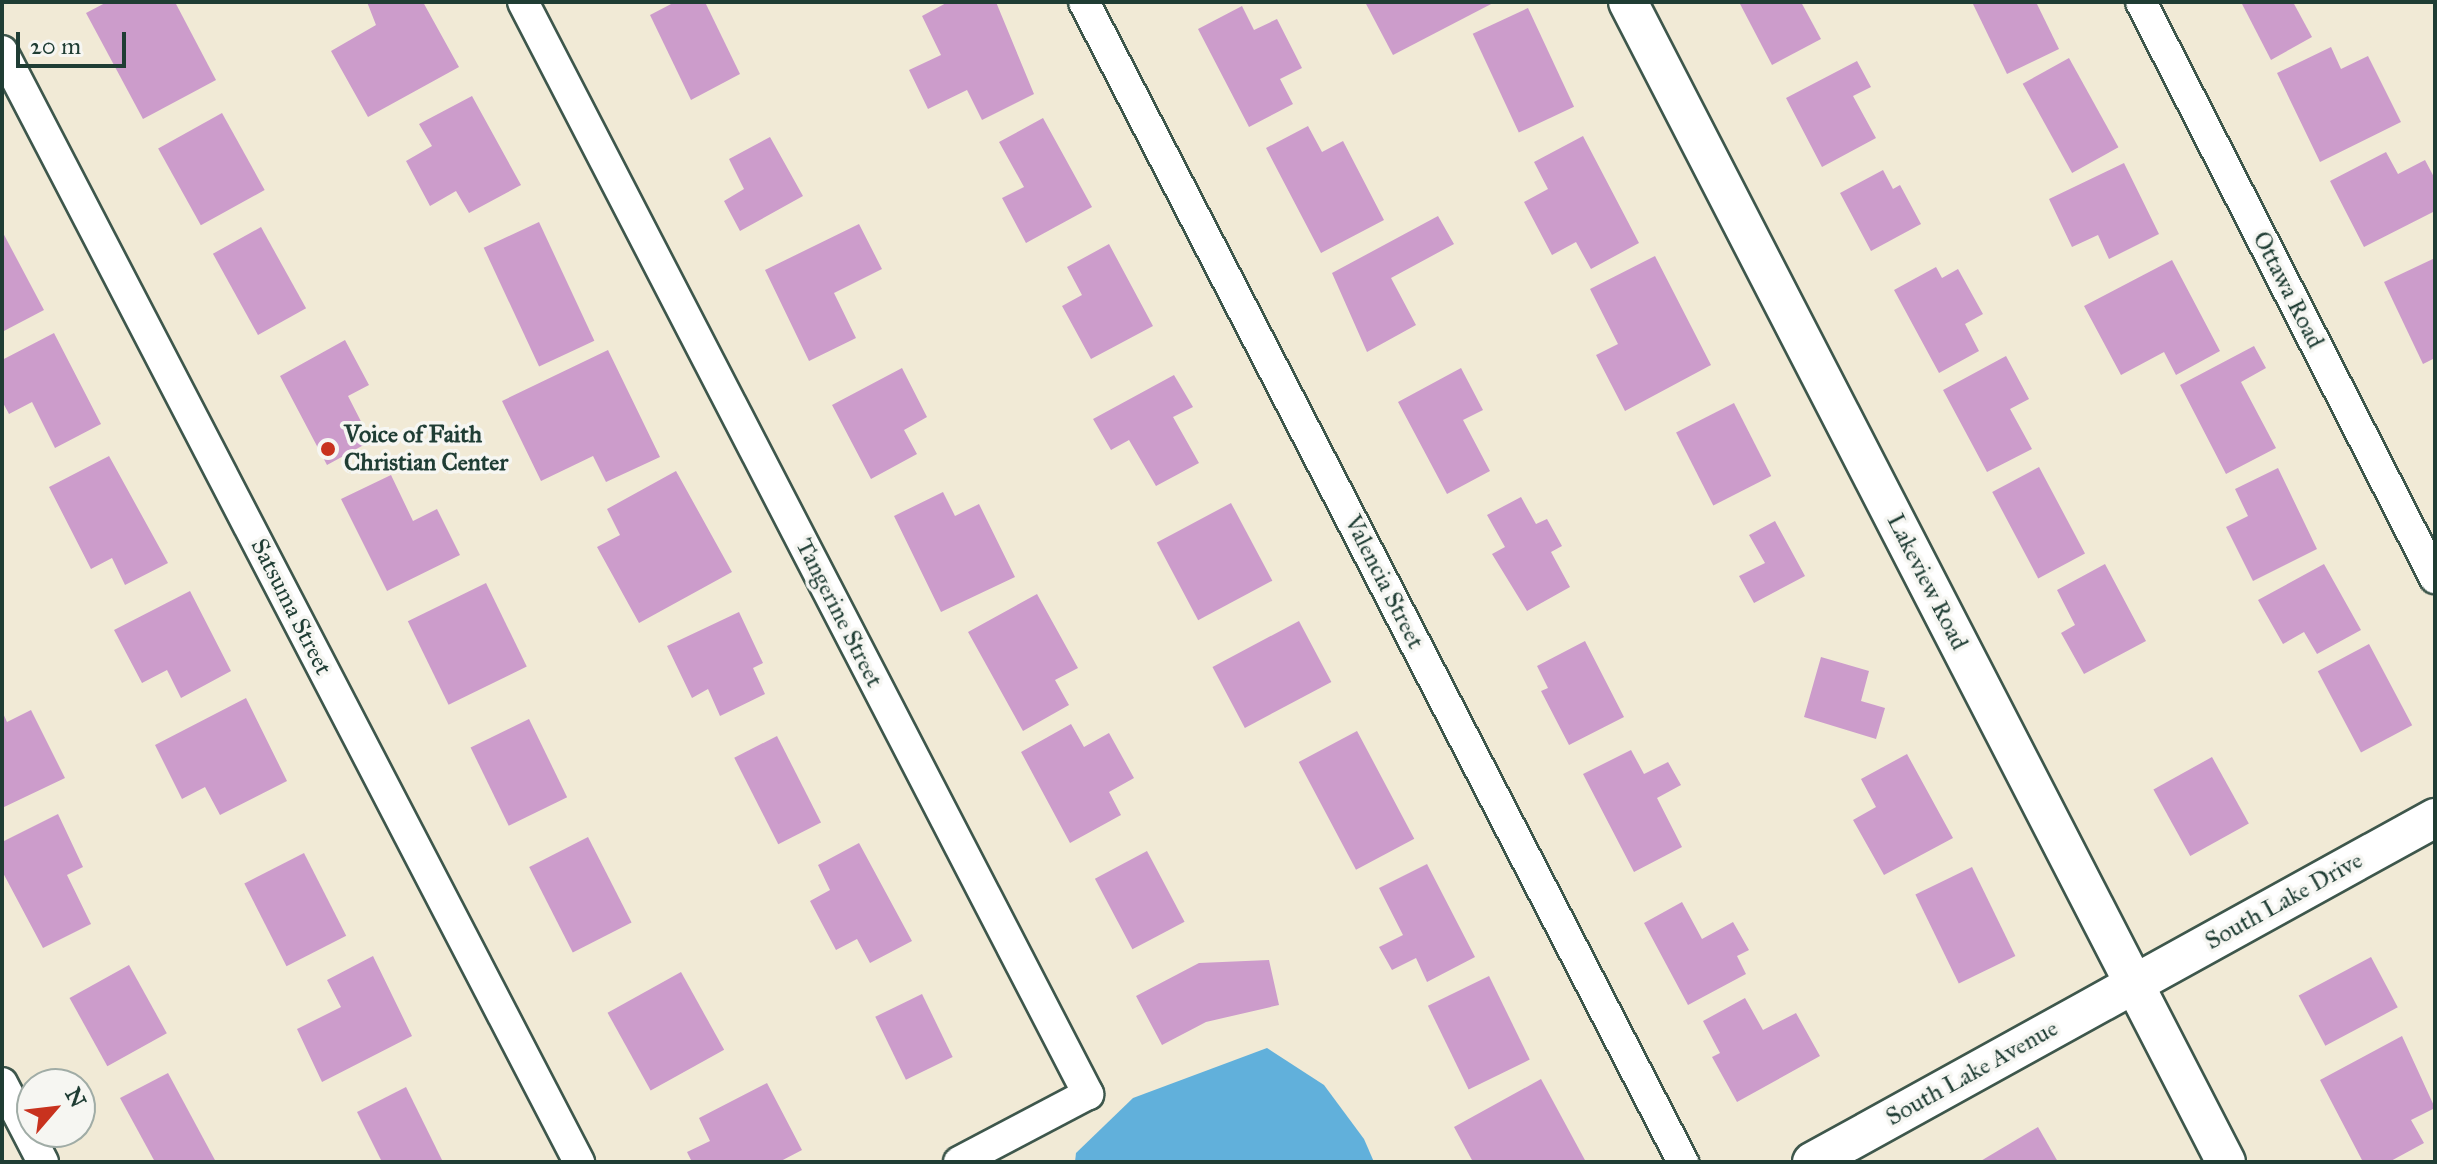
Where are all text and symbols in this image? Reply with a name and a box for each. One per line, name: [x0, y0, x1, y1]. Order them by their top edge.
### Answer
scale bar: [20, 16, 130, 66]
text: 20 m: [30, 31, 81, 61]
street label: Ottawa Road: [2246, 227, 2330, 353]
place label: Voice of Faith Christian Center: [344, 421, 508, 477]
marker: Voice of Faith Christian Center: [319, 440, 337, 458]
street label: Lakeview Road: [1880, 509, 1974, 655]
street label: Valencia Street: [1338, 510, 1430, 654]
street label: Satsuma Street: [244, 534, 338, 680]
street label: Tangerine Street: [789, 534, 889, 692]
street label: South Lake Drive: [2200, 846, 2368, 956]
street label: South Lake Avenue: [1881, 1014, 2063, 1132]
north arrow: [16, 1068, 96, 1148]
text: N: [60, 1083, 92, 1112]

